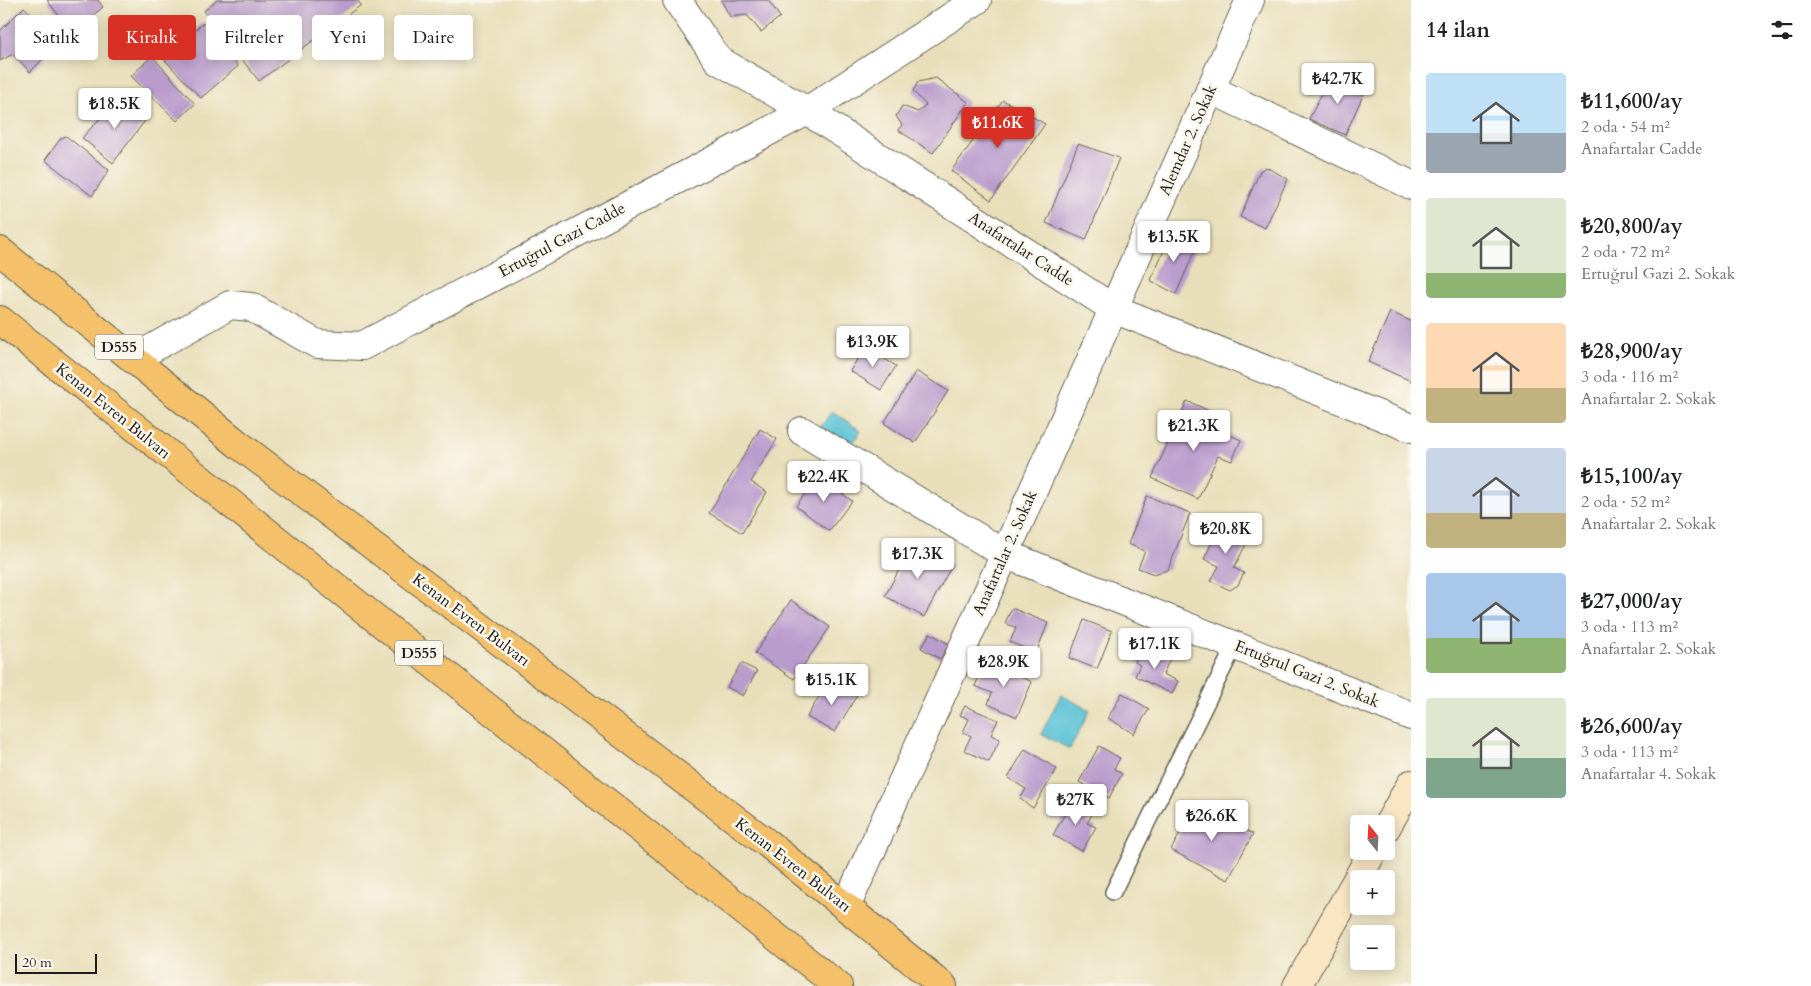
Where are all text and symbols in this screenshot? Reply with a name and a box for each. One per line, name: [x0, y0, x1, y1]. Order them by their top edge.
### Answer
chip: Satılık: [15, 15, 98, 60]
chip: Kiralık: [108, 15, 196, 60]
chip: Filtreler: [206, 15, 302, 60]
chip: Yeni: [312, 15, 384, 60]
chip: Daire: [394, 15, 473, 60]
text: 14 ilan: [1426, 16, 1490, 45]
icon: filters: [1768, 16, 1796, 44]
pin: ₺42.7K: [1297, 62, 1379, 105]
text: ₺42.7K: [1312, 68, 1364, 90]
street label: Alemdar 2. Sokak: [1154, 81, 1222, 199]
text: ₺11,600/ay: [1581, 87, 1683, 116]
pin: ₺18.5K: [74, 88, 156, 130]
text: ₺18.5K: [89, 93, 141, 115]
icon: home: [1466, 93, 1526, 153]
pin: ₺11.6K: [957, 106, 1039, 149]
text: ₺11.6K: [972, 112, 1024, 134]
text: 2 oda · 54 m²: [1581, 116, 1670, 138]
text: Anafartalar Cadde: [1581, 138, 1703, 160]
street label: Ertuğrul Gazi Cadde: [495, 197, 629, 283]
street label: Anafartalar Cadde: [964, 207, 1078, 291]
text: ₺20,800/ay: [1581, 212, 1683, 241]
icon: home: [1466, 218, 1526, 278]
pin: ₺13.5K: [1133, 220, 1215, 263]
text: ₺13.5K: [1148, 226, 1200, 248]
text: 2 oda · 72 m²: [1581, 241, 1670, 263]
text: Ertuğrul Gazi 2. Sokak: [1581, 263, 1735, 285]
pin: ₺13.9K: [832, 326, 914, 368]
text: ₺13.9K: [847, 331, 899, 353]
road number: D555: [95, 334, 143, 360]
text: ₺28,900/ay: [1581, 337, 1683, 366]
icon: home: [1466, 343, 1526, 403]
street label: Kenan Evren Bulvarı: [51, 358, 176, 465]
text: 3 oda · 116 m²: [1581, 366, 1678, 388]
text: Anafartalar 2. Sokak: [1581, 388, 1716, 410]
pin: ₺21.3K: [1153, 410, 1235, 452]
text: ₺21.3K: [1168, 415, 1220, 437]
pin: ₺22.4K: [783, 460, 865, 503]
text: ₺15,100/ay: [1581, 462, 1683, 491]
text: ₺22.4K: [798, 466, 850, 488]
icon: home: [1466, 468, 1526, 528]
street label: Anafartalar 2. Sokak: [967, 486, 1043, 619]
text: 2 oda · 52 m²: [1581, 491, 1670, 513]
pin: ₺20.8K: [1185, 512, 1267, 555]
text: Anafartalar 2. Sokak: [1581, 513, 1716, 535]
text: ₺20.8K: [1200, 518, 1252, 540]
pin: ₺17.3K: [877, 538, 959, 580]
text: ₺17.3K: [892, 543, 944, 565]
street label: Kenan Evren Bulvarı: [408, 568, 535, 672]
text: ₺27,000/ay: [1581, 587, 1683, 616]
icon: home: [1466, 593, 1526, 653]
text: 3 oda · 113 m²: [1581, 616, 1678, 638]
pin: ₺17.1K: [1114, 628, 1196, 670]
text: ₺17.1K: [1129, 633, 1181, 655]
street label: Ertuğrul Gazi 2. Sokak: [1231, 635, 1383, 713]
text: Anafartalar 2. Sokak: [1581, 638, 1716, 660]
road number: D555: [395, 640, 443, 666]
pin: ₺28.9K: [963, 646, 1045, 688]
text: ₺28.9K: [978, 651, 1030, 673]
pin: ₺15.1K: [791, 664, 873, 706]
text: ₺15.1K: [806, 669, 858, 691]
text: ₺26,600/ay: [1581, 712, 1683, 741]
icon: home: [1466, 718, 1526, 778]
text: 3 oda · 113 m²: [1581, 741, 1678, 763]
text: Anafartalar 4. Sokak: [1581, 763, 1716, 785]
pin: ₺27K: [1046, 784, 1106, 826]
text: ₺27K: [1057, 789, 1095, 811]
pin: ₺26.6K: [1171, 800, 1253, 842]
text: ₺26.6K: [1186, 805, 1238, 827]
street label: Kenan Evren Bulvarı: [730, 813, 856, 918]
north arrow: [1350, 815, 1395, 860]
map controls: [1350, 815, 1395, 970]
button: +: [1350, 870, 1395, 915]
button: −: [1350, 925, 1395, 970]
scale bar: [15, 951, 98, 974]
text: 20 m: [22, 953, 52, 972]

